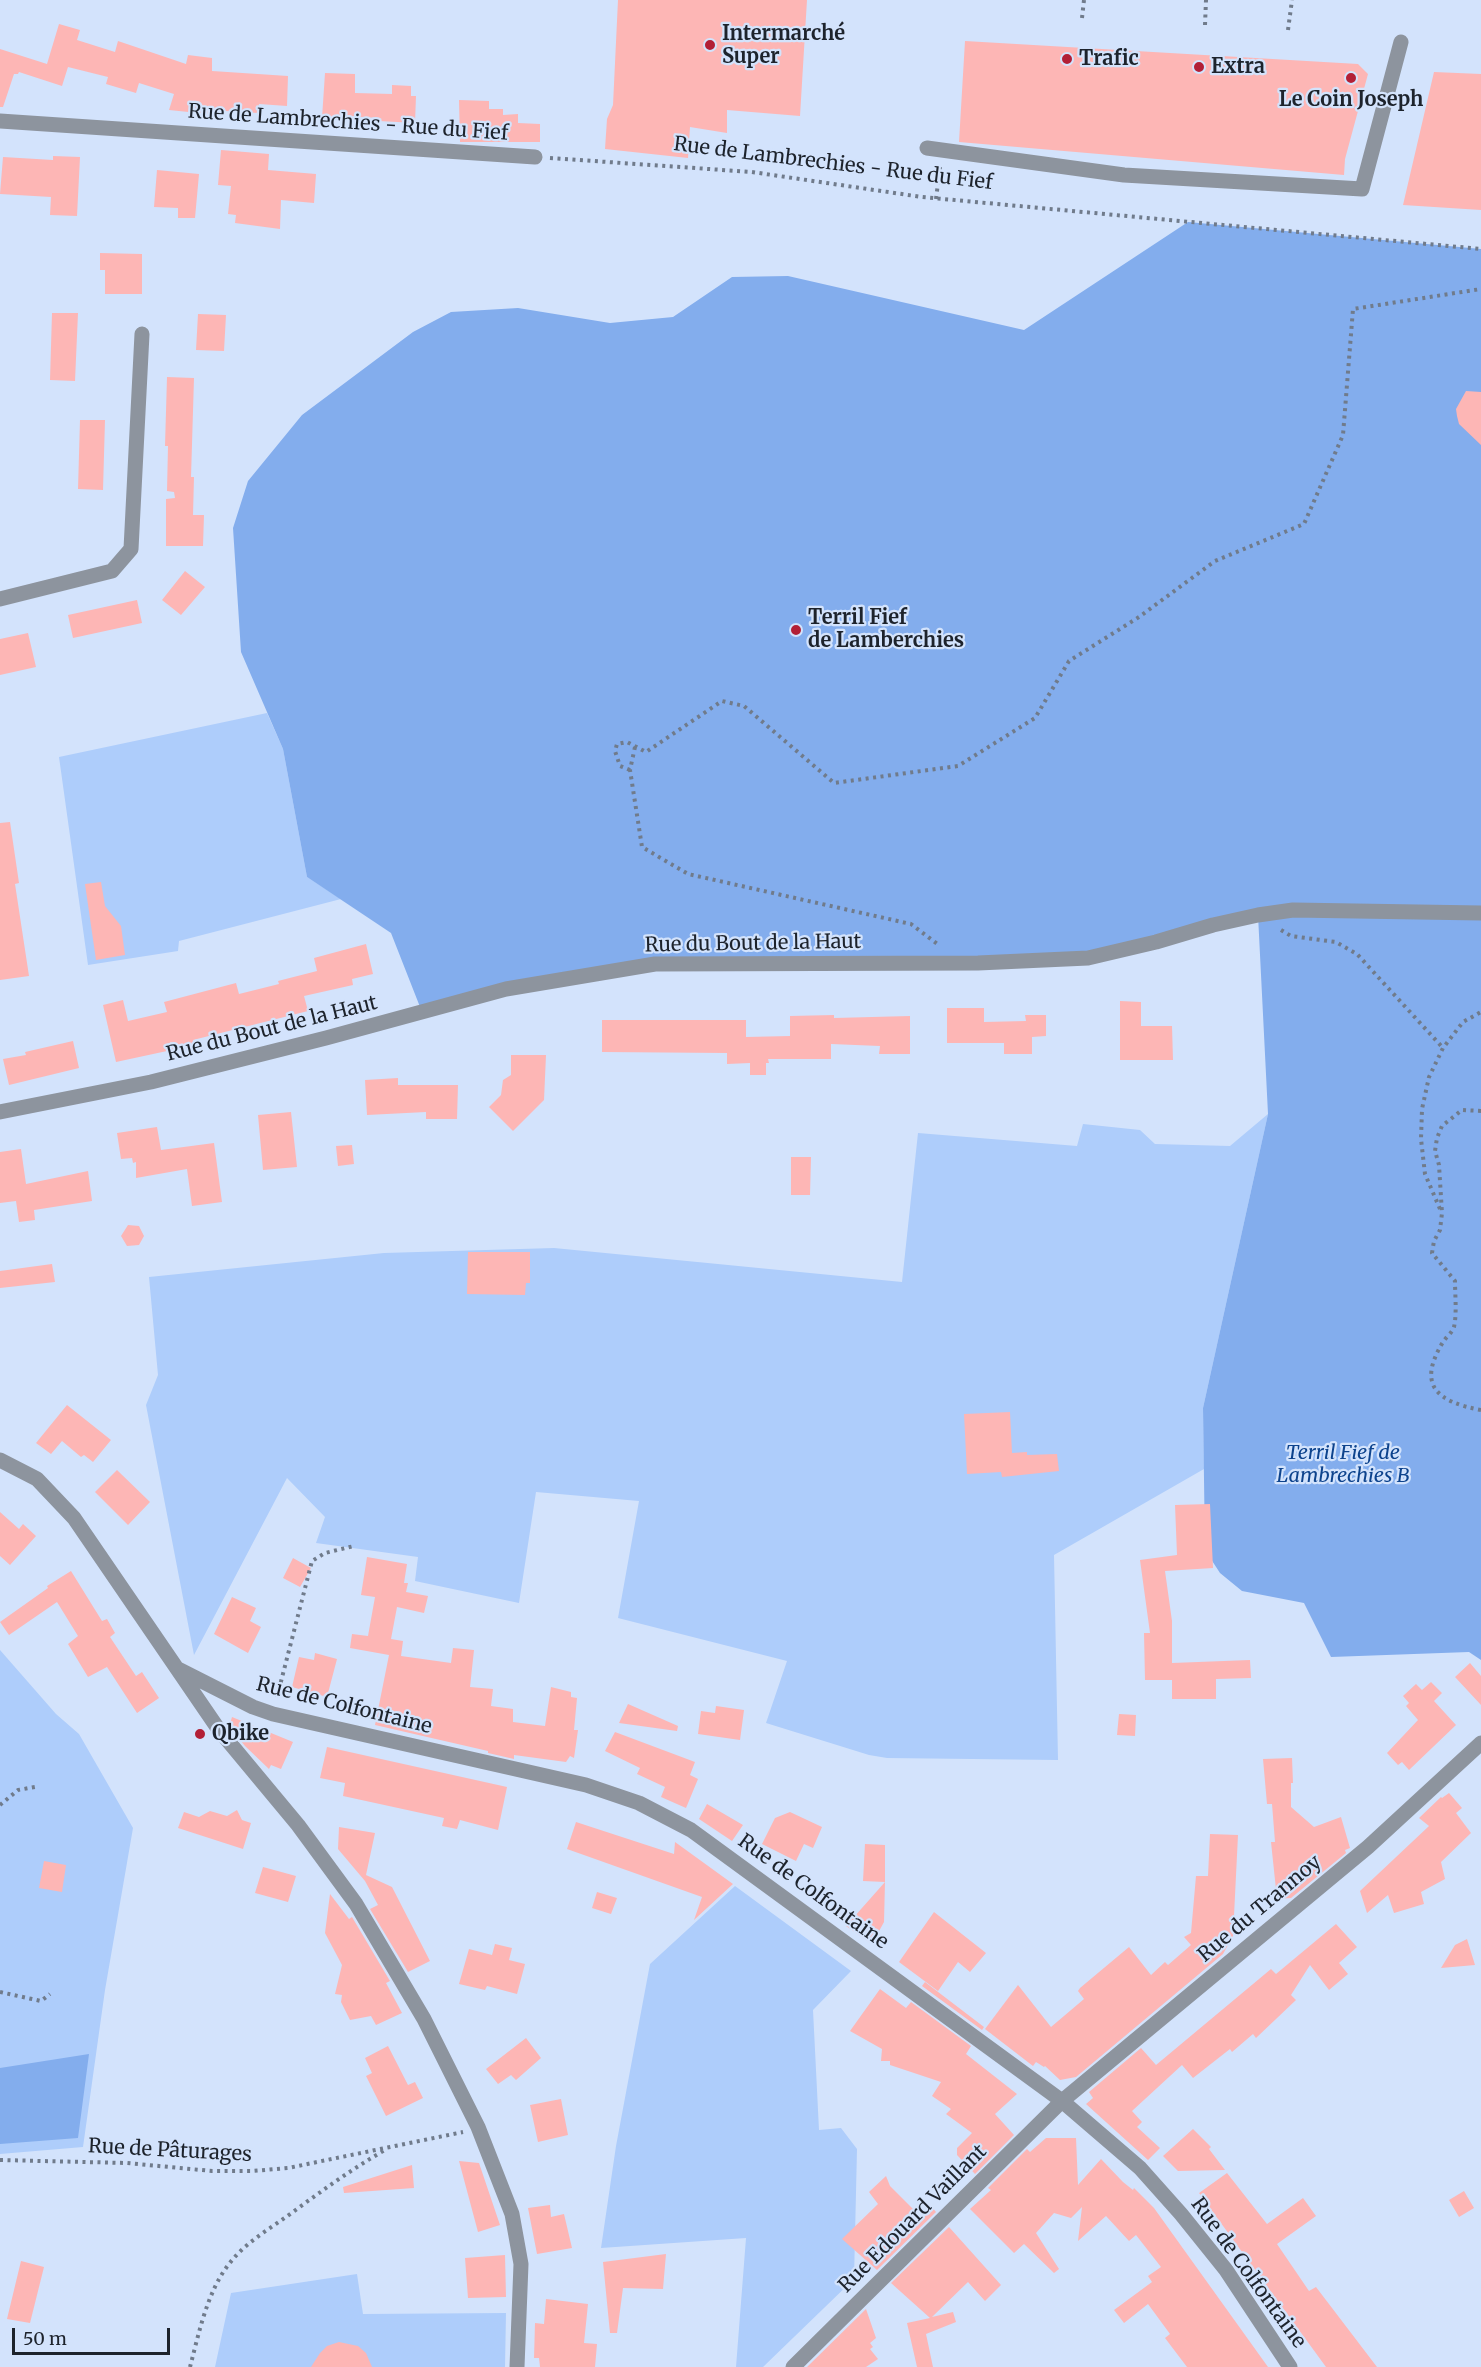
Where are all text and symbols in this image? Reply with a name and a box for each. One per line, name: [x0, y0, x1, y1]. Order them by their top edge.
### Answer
place label: Intermarché Super: [722, 22, 845, 69]
marker: Intermarché Super: [703, 38, 717, 52]
place label: Trafic: [1079, 47, 1139, 71]
marker: Trafic: [1060, 52, 1074, 66]
place label: Extra: [1211, 55, 1265, 79]
marker: Extra: [1192, 60, 1206, 74]
marker: Le Coin Joseph: [1344, 71, 1358, 85]
place label: Le Coin Joseph: [1279, 88, 1423, 112]
street label: Rue de Lambrechies - Rue du Fief: [187, 100, 509, 146]
street label: Rue de Lambrechies - Rue du Fief: [672, 133, 994, 195]
place label: Terril Fief de Lamberchies: [808, 606, 964, 653]
marker: Terril Fief de Lamberchies: [789, 623, 803, 637]
street label: Rue du Bout de la Haut: [645, 930, 861, 958]
street label: Rue du Bout de la Haut: [164, 991, 380, 1067]
park label: Terril Fief de Lambrechies B: [1277, 1441, 1409, 1488]
street label: Rue de Colfontaine: [254, 1673, 434, 1739]
place label: Qbike: [212, 1722, 269, 1746]
marker: Qbike: [193, 1727, 207, 1741]
street label: Rue de Colfontaine: [733, 1829, 893, 1955]
street label: Rue du Trannoy: [1193, 1850, 1327, 1968]
street label: Rue de Pâturages: [87, 2135, 253, 2167]
street label: Rue Edouard Vaillant: [834, 2140, 992, 2298]
street label: Rue de Colfontaine: [1185, 2193, 1311, 2353]
scale bar: [15, 2316, 172, 2354]
text: 50 m: [23, 2327, 67, 2350]

